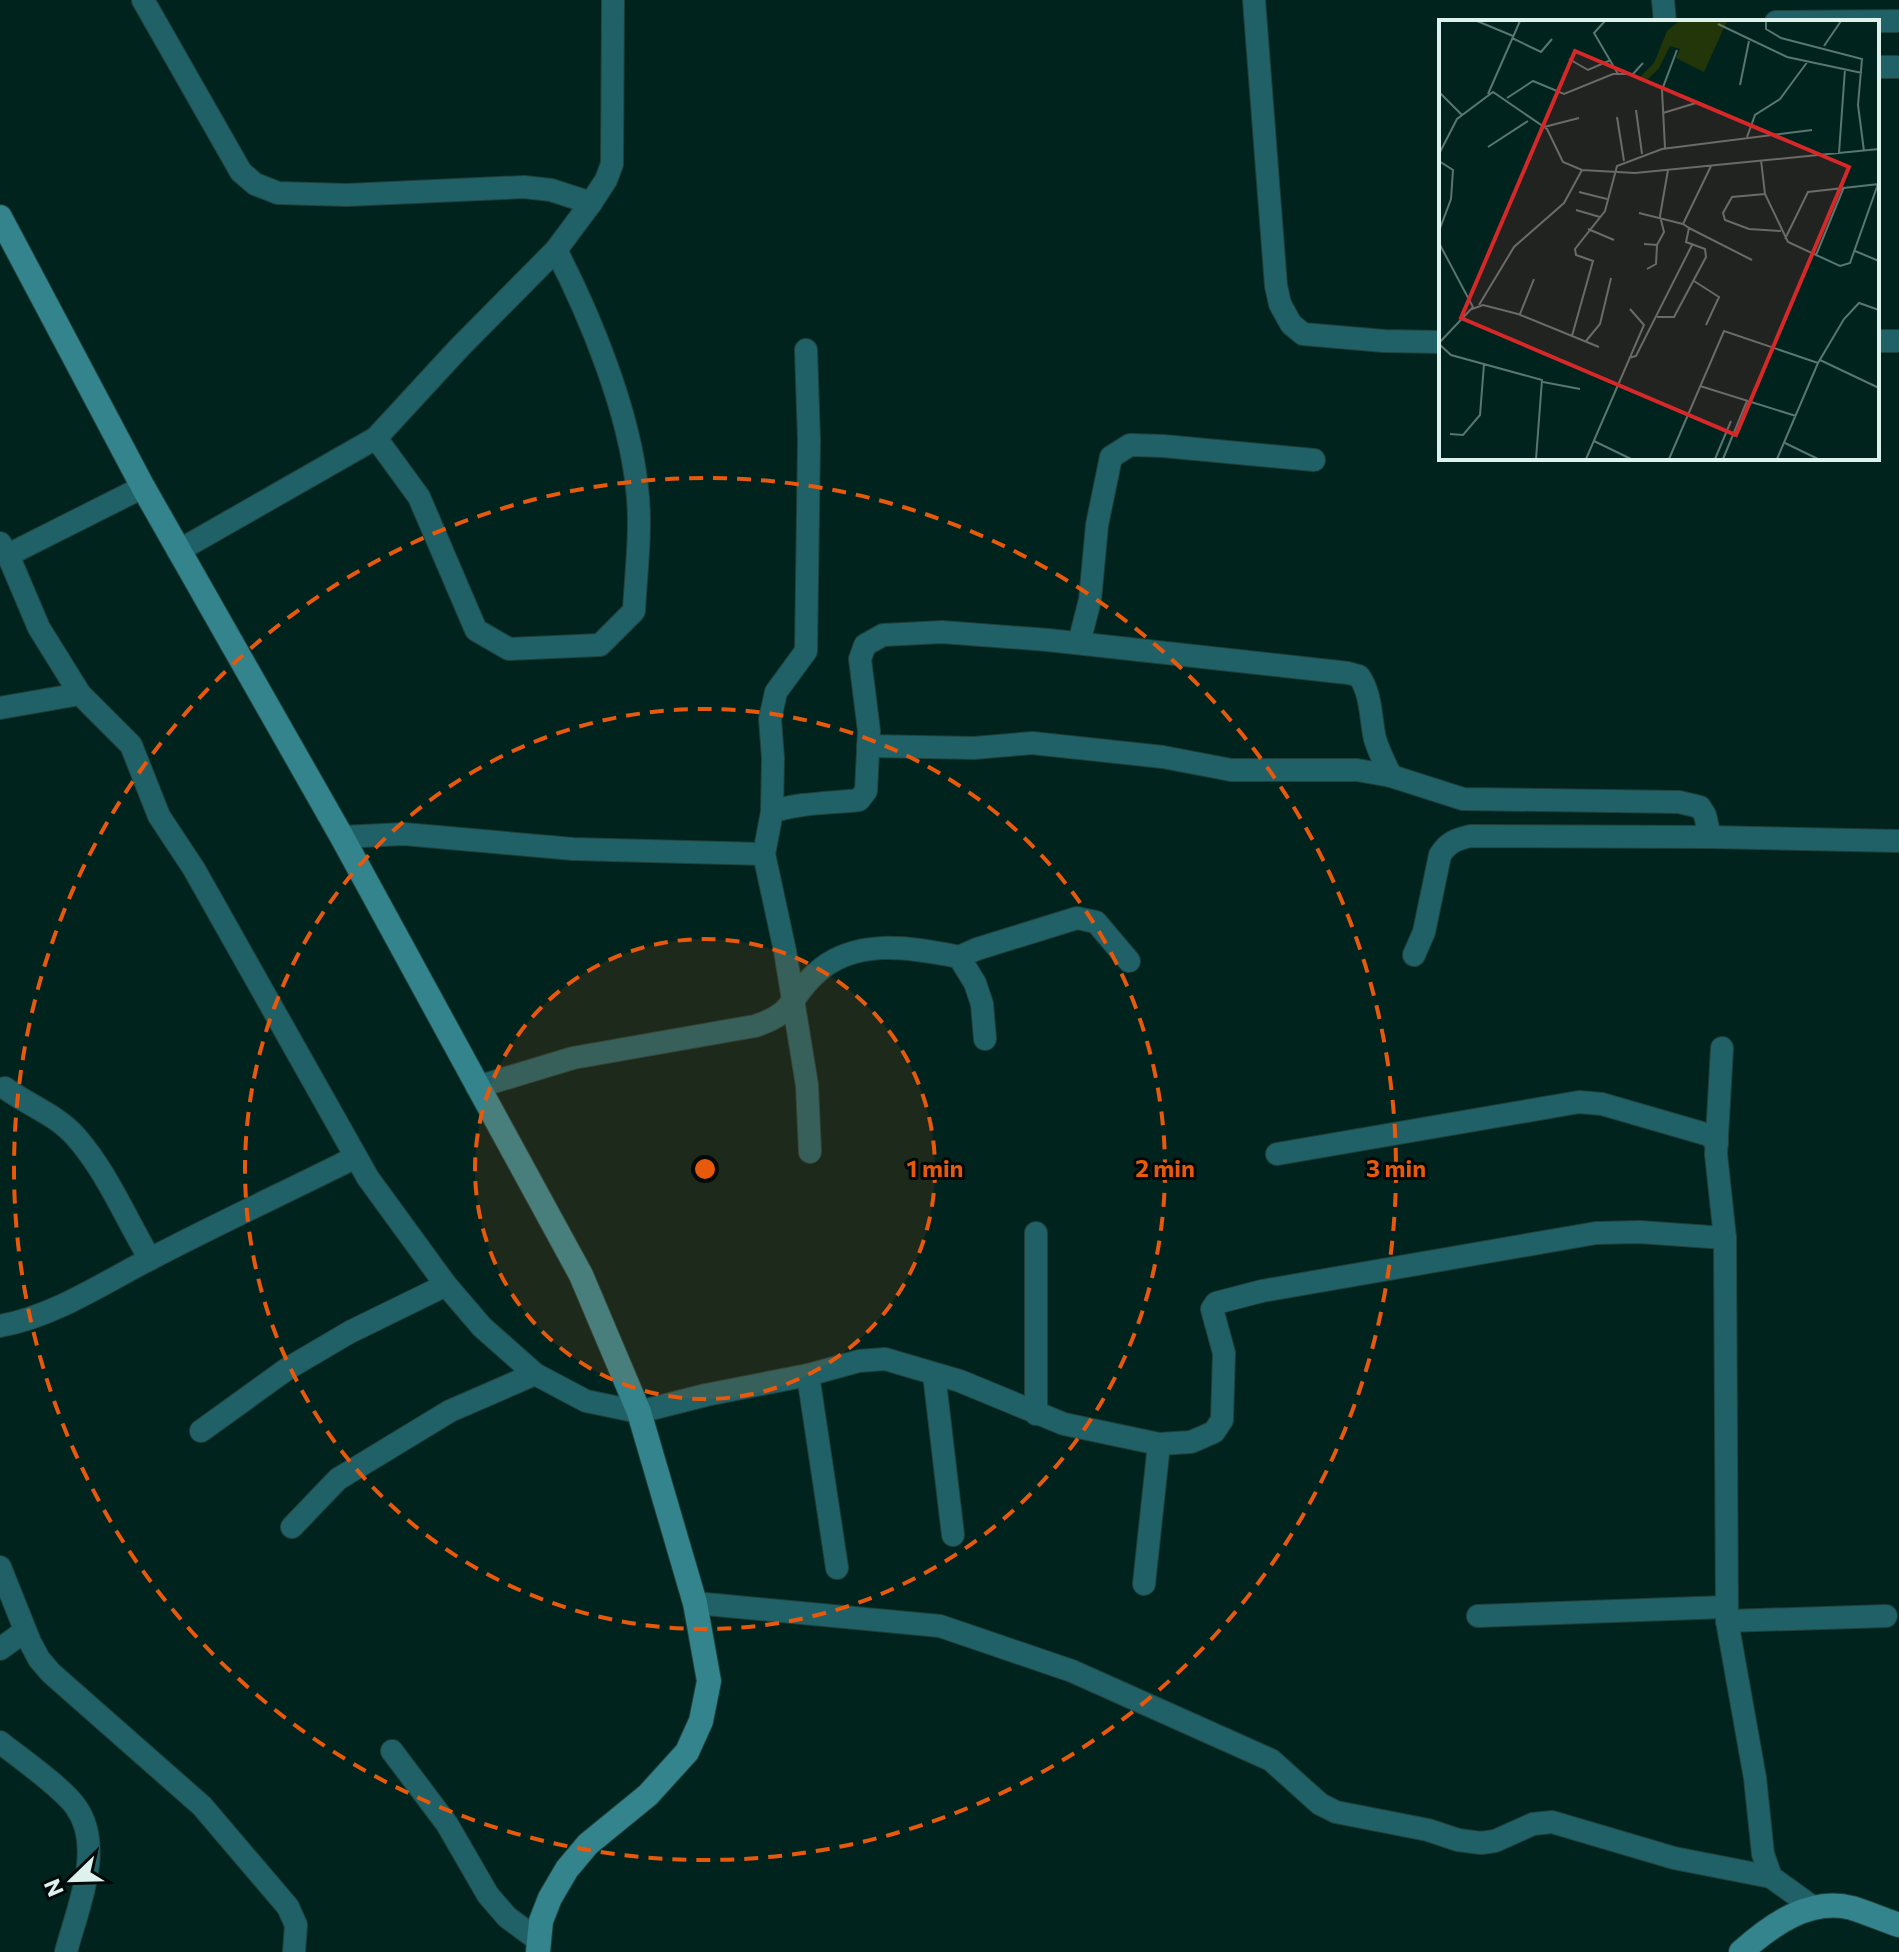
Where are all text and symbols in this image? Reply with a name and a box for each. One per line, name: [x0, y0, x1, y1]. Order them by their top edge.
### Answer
inset map: [1439, 20, 1879, 460]
text: 1 min: [907, 1153, 963, 1182]
text: 2 min: [1135, 1153, 1195, 1182]
text: 3 min: [1366, 1153, 1426, 1182]
centre of rings: [691, 1155, 719, 1183]
north arrow: [32, 1840, 112, 1920]
text: N: [37, 1875, 69, 1901]

